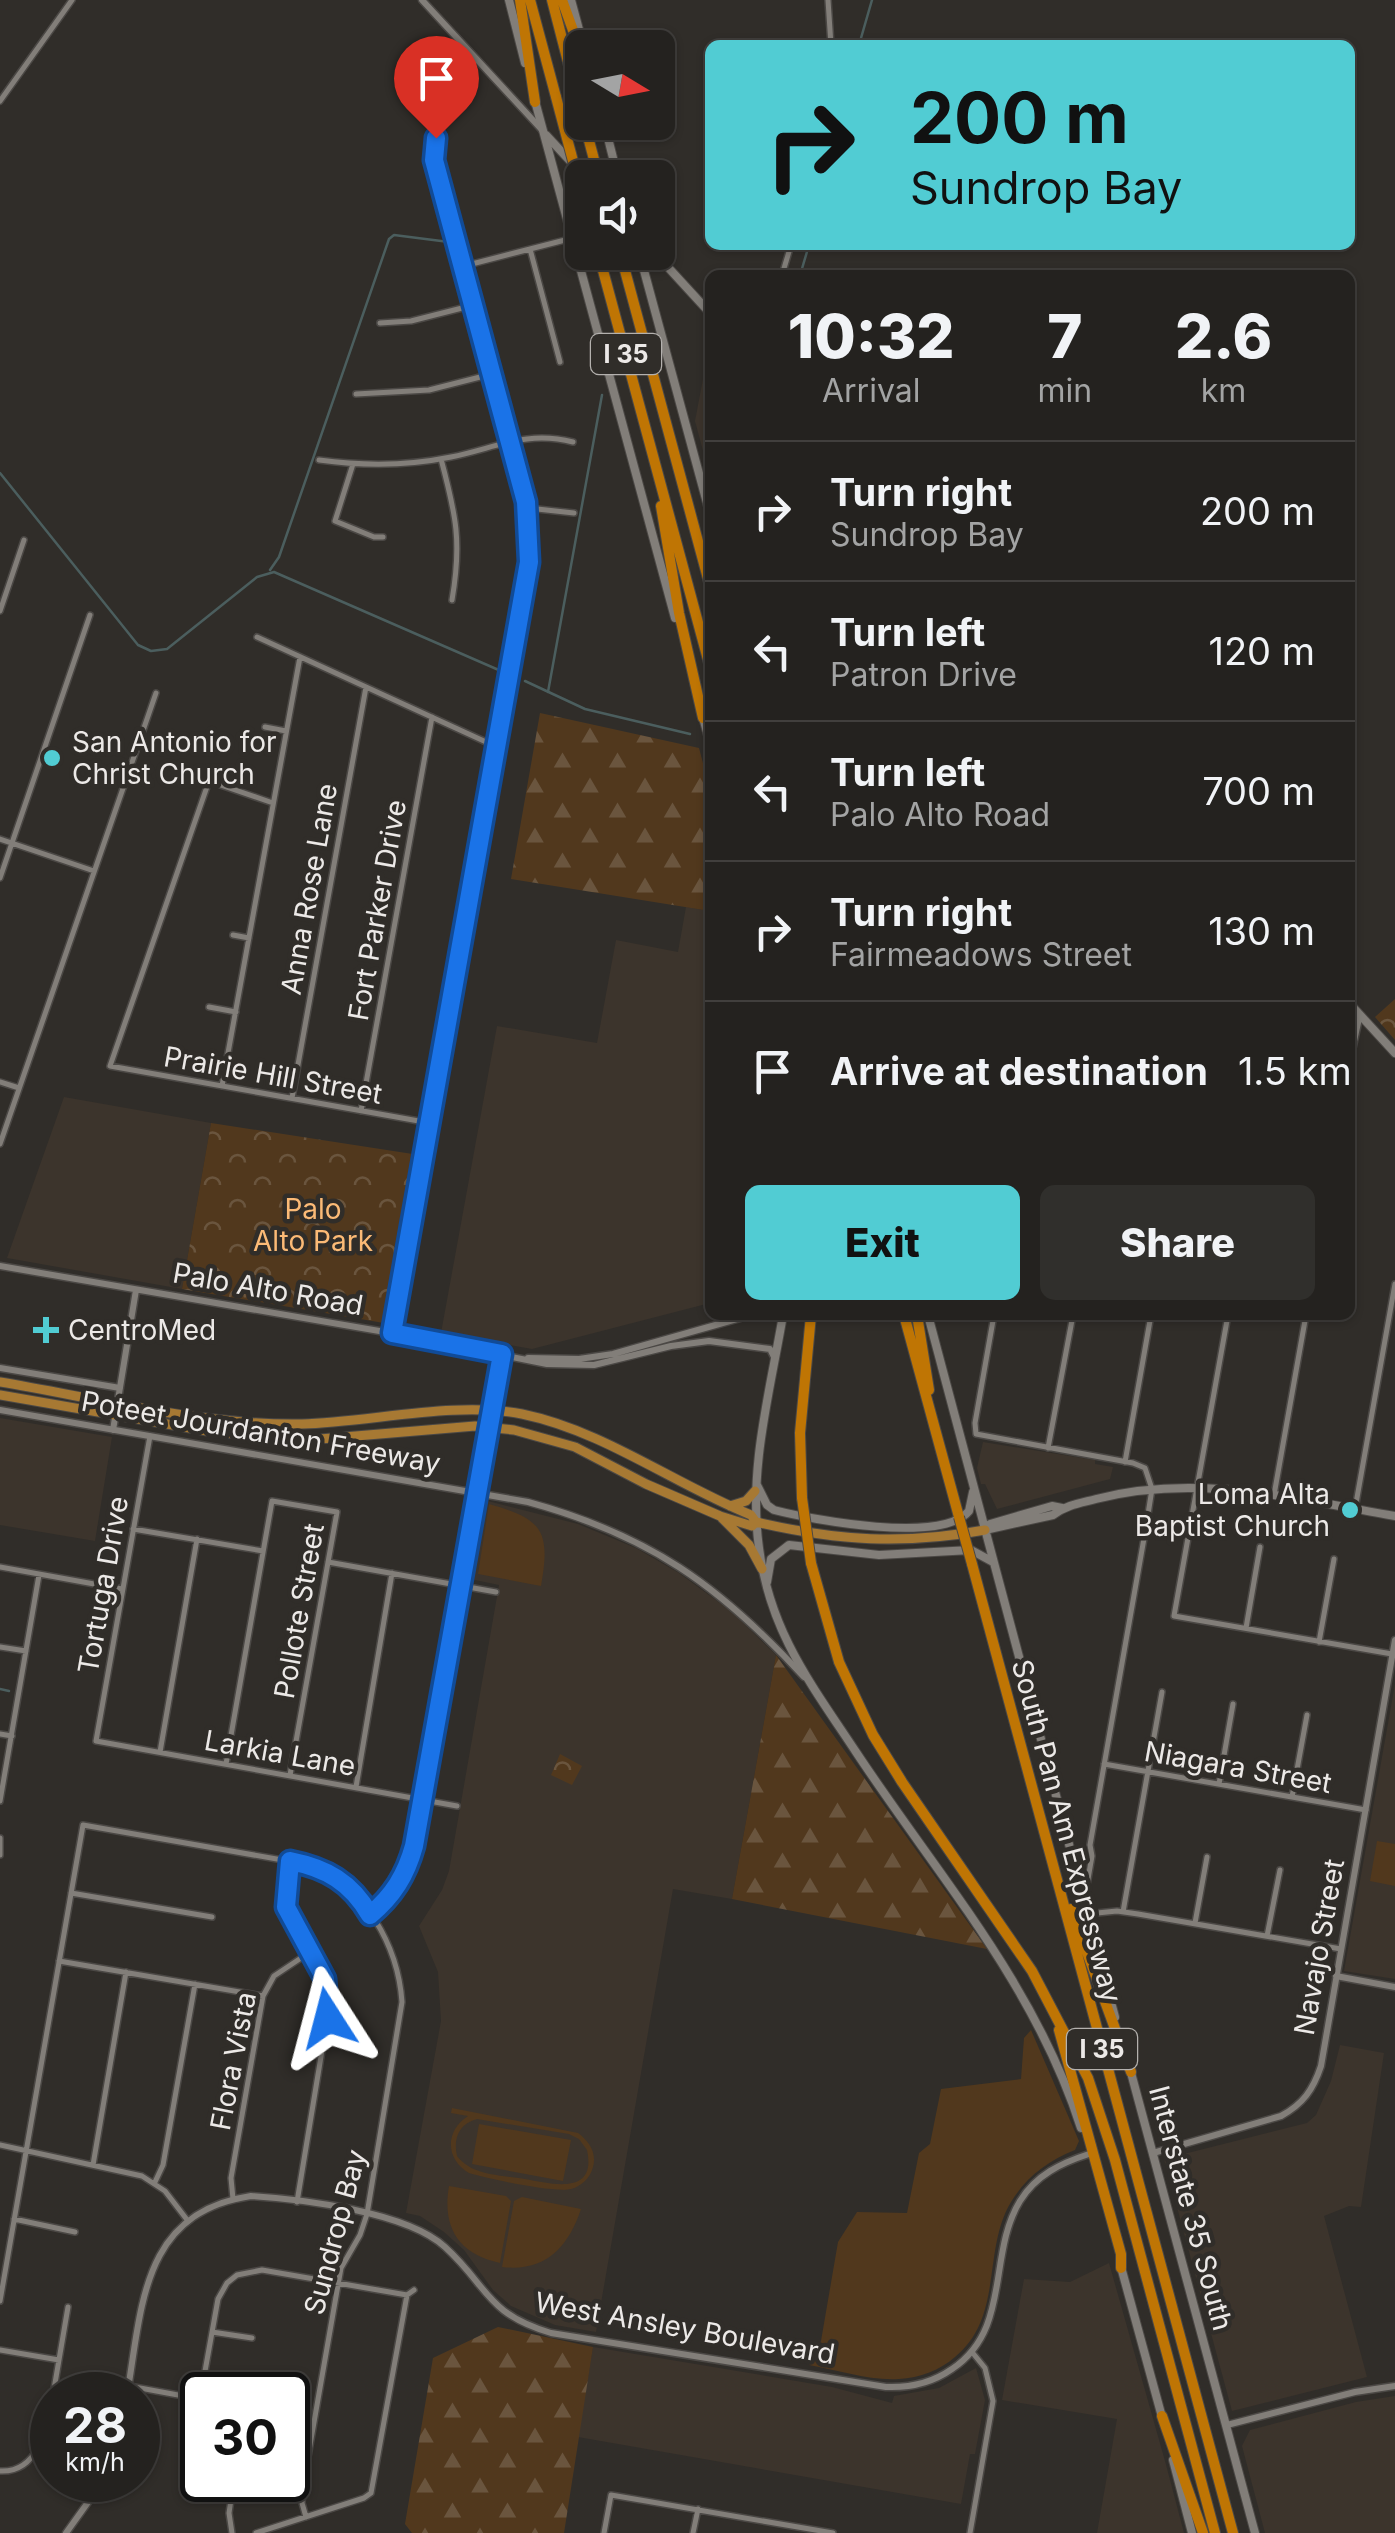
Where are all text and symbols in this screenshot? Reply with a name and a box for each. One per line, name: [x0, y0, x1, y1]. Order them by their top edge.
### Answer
north arrow: [565, 30, 675, 140]
map controls: [565, 30, 675, 270]
pin: [394, 36, 479, 139]
icon: arrive: [409, 51, 464, 106]
text: 200 m: [910, 75, 1129, 160]
icon: right: [745, 80, 875, 210]
button: sound: [565, 160, 675, 270]
text: Sundrop Bay: [910, 160, 1182, 215]
text: 10:32: [788, 300, 955, 372]
text: 7: [1047, 300, 1082, 372]
text: 2.6: [1175, 300, 1272, 372]
road number: I 35: [591, 334, 661, 374]
text: Arrival: [822, 371, 920, 410]
text: min: [1037, 371, 1092, 410]
text: km: [1201, 371, 1246, 410]
text: Turn right: [830, 469, 1012, 515]
icon: right: [745, 484, 800, 539]
text: 200 m: [1200, 488, 1315, 534]
text: Sundrop Bay: [830, 515, 1024, 554]
text: Turn left: [830, 609, 985, 655]
icon: left: [745, 624, 800, 679]
text: 120 m: [1208, 628, 1315, 674]
text: Patron Drive: [830, 655, 1017, 694]
place label: San Antonio for Christ Church: [72, 725, 277, 791]
marker: San Antonio for Christ Church: [41, 747, 63, 769]
text: Turn left: [830, 749, 985, 795]
icon: left: [745, 764, 800, 819]
text: 700 m: [1202, 768, 1315, 814]
street label: Anna Rose Lane: [274, 781, 344, 997]
text: Palo Alto Road: [830, 795, 1050, 834]
street label: Fort Parker Drive: [341, 797, 413, 1023]
text: Turn right: [830, 889, 1012, 935]
icon: right: [745, 904, 800, 959]
text: 130 m: [1208, 908, 1315, 954]
text: Fairmeadows Street: [830, 935, 1132, 974]
street label: Prairie Hill Street: [161, 1039, 385, 1111]
icon: arrive: [745, 1044, 800, 1099]
text: Arrive at destination: [830, 1048, 1208, 1094]
text: 1.5 km: [1238, 1048, 1352, 1094]
button: Exit: [745, 1185, 1020, 1300]
button: Share: [1040, 1185, 1315, 1300]
park label: Palo Alto Park: [253, 1192, 373, 1258]
street label: Palo Alto Road: [170, 1256, 366, 1322]
place label: CentroMed: [68, 1313, 216, 1347]
marker: CentroMed: [33, 1317, 59, 1343]
street label: Poteet Jourdanton Freeway: [79, 1384, 443, 1480]
place label: Loma Alta Baptist Church: [1135, 1477, 1330, 1543]
street label: Tortuga Drive: [71, 1494, 135, 1676]
marker: Loma Alta Baptist Church: [1339, 1499, 1361, 1521]
street label: Pollote Street: [267, 1521, 331, 1701]
street label: South Pan Am Expressway: [1005, 1656, 1129, 2006]
street label: Larkia Lane: [202, 1723, 358, 1783]
street label: Niagara Street: [1142, 1734, 1334, 1800]
street label: Navajo Street: [1287, 1856, 1351, 2038]
position arrow: [276, 1966, 380, 2070]
street label: Flora Vista: [203, 1989, 263, 2133]
road number: I 35: [1067, 2029, 1137, 2069]
street label: Interstate 35 South: [1142, 2082, 1240, 2334]
street label: Sundrop Bay: [297, 2146, 373, 2318]
street label: West Ansley Boulevard: [532, 2285, 838, 2371]
speed limit sign: 30: [180, 2372, 310, 2502]
text: 28: [63, 2395, 127, 2455]
text: km/h: [65, 2447, 125, 2477]

